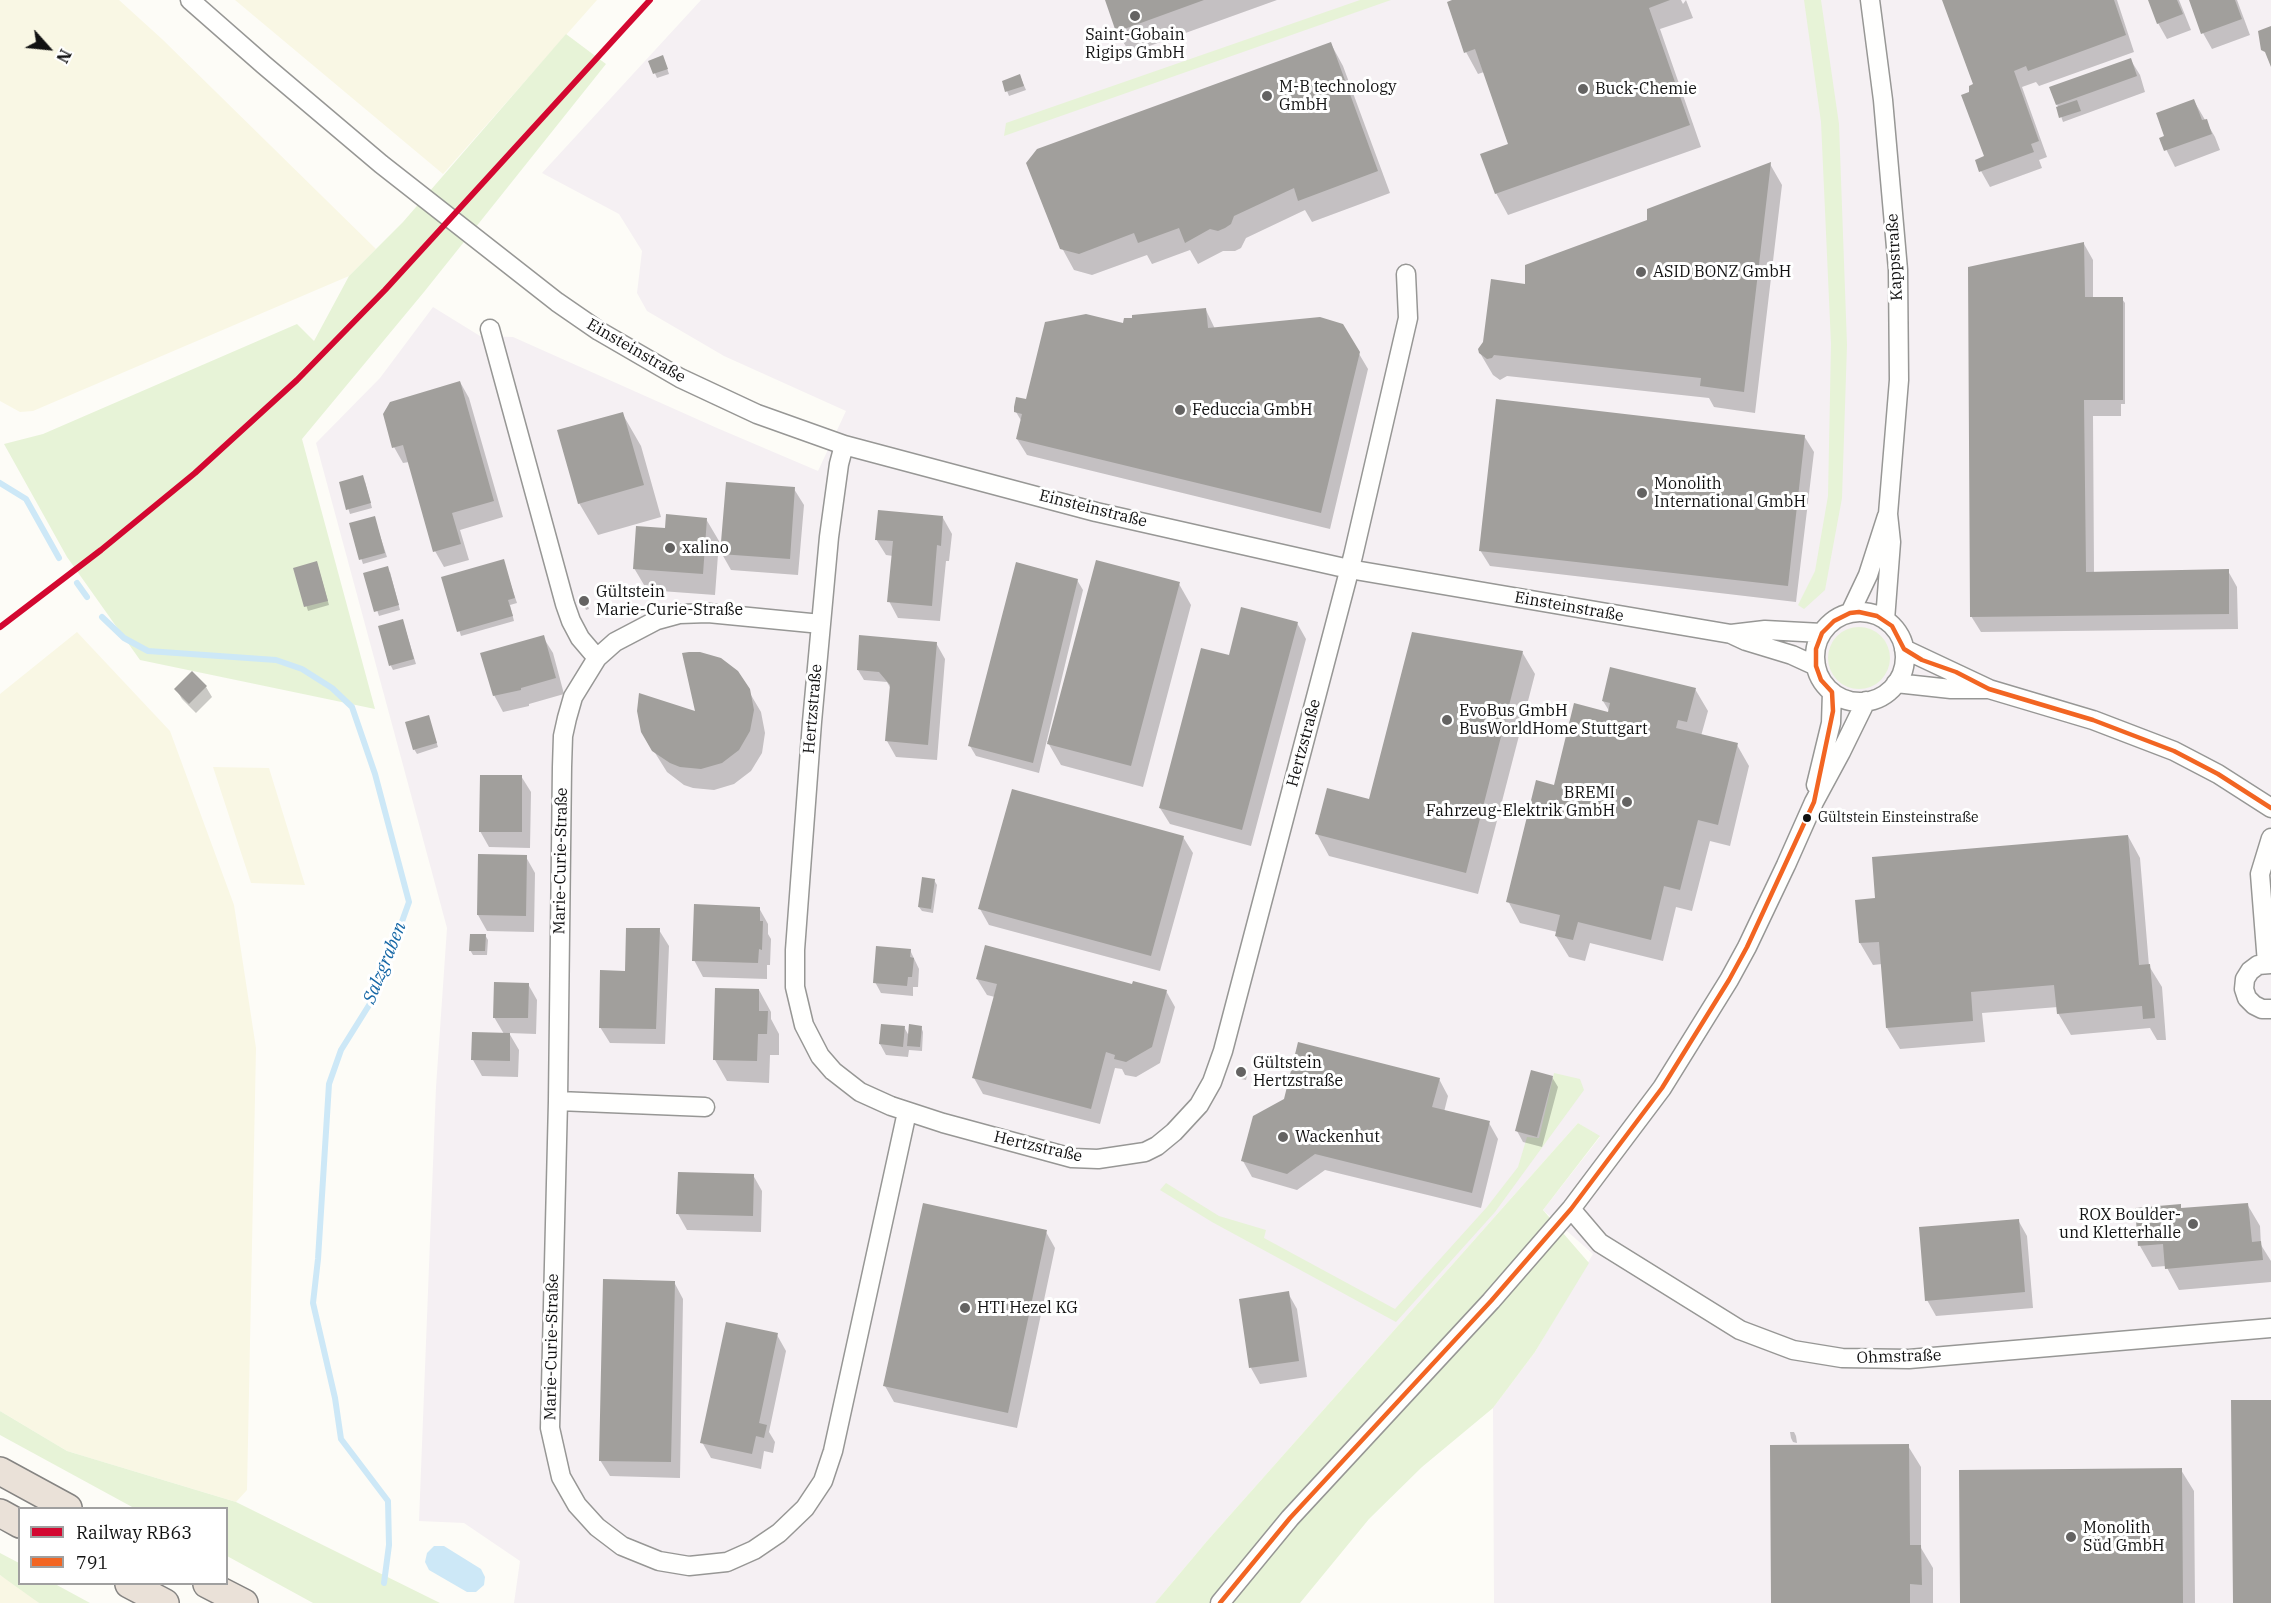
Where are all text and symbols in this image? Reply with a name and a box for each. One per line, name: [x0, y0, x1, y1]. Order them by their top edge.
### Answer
marker: Saint-Gobain Rigips GmbH: [1128, 9, 1142, 23]
north arrow: [18, 18, 78, 78]
place label: Saint-Gobain Rigips GmbH: [1085, 25, 1185, 63]
text: N: [52, 46, 76, 66]
place label: M-B technology GmbH: [1279, 77, 1397, 115]
place label: Buck-Chemie: [1595, 79, 1697, 99]
marker: Buck-Chemie: [1576, 82, 1590, 96]
marker: M-B technology GmbH: [1260, 89, 1274, 103]
street label: Kappstraße: [1883, 213, 1907, 301]
place label: ASID BONZ GmbH: [1653, 262, 1791, 282]
marker: ASID BONZ GmbH: [1634, 265, 1648, 279]
street label: Einsteinstraße: [583, 315, 689, 387]
place label: Feduccia GmbH: [1192, 400, 1313, 420]
marker: Feduccia GmbH: [1173, 403, 1187, 417]
place label: Monolith International GmbH: [1654, 474, 1806, 512]
street label: Einsteinstraße: [1037, 486, 1149, 532]
marker: Monolith International GmbH: [1635, 486, 1649, 500]
place label: xalino: [682, 538, 729, 558]
marker: xalino: [663, 541, 677, 555]
place label: Gültstein Marie-Curie-Straße: [596, 582, 743, 620]
street label: Einsteinstraße: [1513, 588, 1625, 626]
marker: Gültstein Marie-Curie-Straße: [577, 594, 591, 608]
street label: Hertzstraße: [800, 663, 826, 755]
street label: Hertzstraße: [1283, 697, 1325, 789]
place label: EvoBus GmbH BusWorldHome Stuttgart: [1459, 701, 1648, 739]
marker: EvoBus GmbH BusWorldHome Stuttgart: [1440, 713, 1454, 727]
place label: BREMI Fahrzeug-Elektrik GmbH: [1426, 783, 1615, 821]
street label: Marie-Curie-Straße: [550, 787, 572, 935]
marker: BREMI Fahrzeug-Elektrik GmbH: [1620, 795, 1634, 809]
place label: Gültstein Einsteinstraße: [1818, 810, 1979, 826]
marker: Gültstein Einsteinstraße: [1801, 812, 1813, 824]
water label: Salzgraben: [359, 919, 411, 1007]
place label: Gültstein Hertzstraße: [1253, 1053, 1343, 1091]
marker: Gültstein Hertzstraße: [1234, 1065, 1248, 1079]
place label: Wackenhut: [1295, 1127, 1380, 1147]
street label: Hertzstraße: [992, 1128, 1084, 1166]
marker: Wackenhut: [1276, 1130, 1290, 1144]
place label: ROX Boulder- und Kletterhalle: [2059, 1205, 2181, 1243]
marker: ROX Boulder- und Kletterhalle: [2186, 1217, 2200, 1231]
street label: Marie-Curie-Straße: [541, 1273, 563, 1421]
place label: HTI Hezel KG: [977, 1298, 1078, 1318]
marker: HTI Hezel KG: [958, 1301, 972, 1315]
street label: Ohmstraße: [1856, 1346, 1942, 1368]
legend: [18, 1507, 228, 1585]
place label: Monolith Süd GmbH: [2083, 1518, 2165, 1556]
text: Railway RB63: [76, 1521, 192, 1544]
marker: Monolith Süd GmbH: [2064, 1530, 2078, 1544]
text: 791: [76, 1551, 108, 1574]

